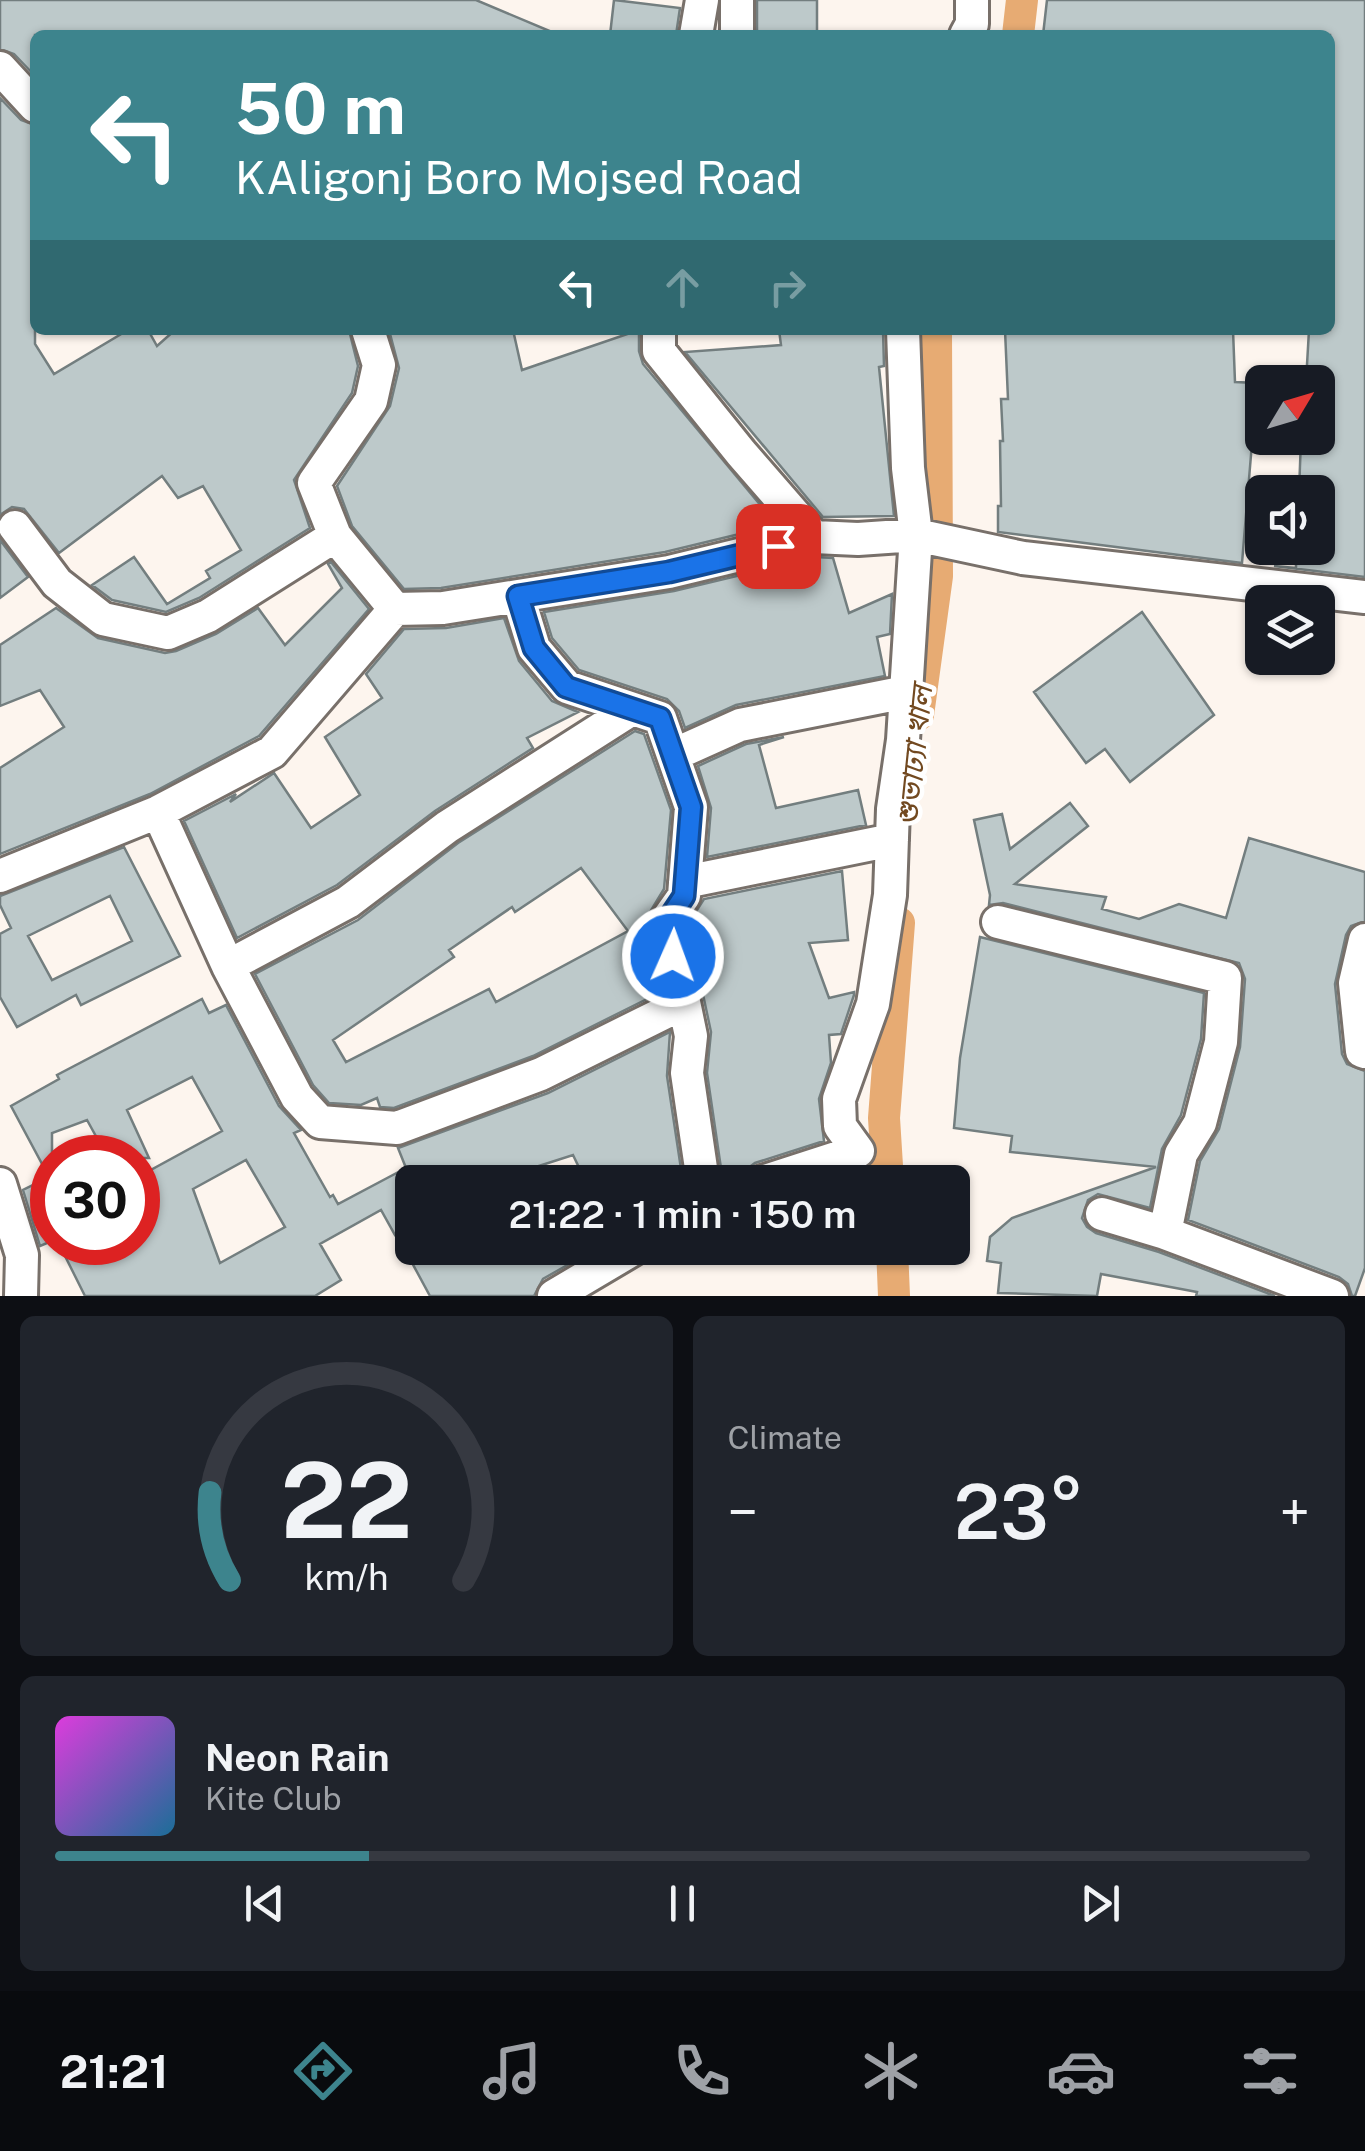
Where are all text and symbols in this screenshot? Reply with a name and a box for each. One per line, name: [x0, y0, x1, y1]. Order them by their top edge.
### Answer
text: 50 m: [235, 67, 406, 150]
icon: left: [70, 70, 200, 200]
text: KAligonj Boro Mojsed Road: [235, 151, 803, 204]
icon: left: [550, 260, 605, 315]
icon: ahead: [655, 260, 710, 315]
icon: right: [760, 260, 815, 315]
north arrow: [1245, 365, 1335, 455]
map controls: [1245, 365, 1335, 675]
button: sound: [1245, 475, 1335, 565]
pin: [736, 504, 821, 589]
icon: arrive: [751, 519, 806, 574]
button: layers: [1245, 585, 1335, 675]
water label: শুভাঢ্যা খাল: [889, 679, 940, 828]
position arrow: [621, 904, 725, 1008]
speed limit sign: 30: [30, 1135, 160, 1265]
text: 21:22 · 1 min · 150 m: [508, 1192, 857, 1237]
text: Climate: [728, 1419, 842, 1456]
text: 22: [280, 1439, 412, 1561]
text: 23°: [954, 1468, 1084, 1556]
text: −: [728, 1480, 758, 1544]
text: +: [1279, 1480, 1310, 1544]
text: km/h: [304, 1556, 388, 1598]
text: Neon Rain: [205, 1735, 389, 1780]
text: Kite Club: [205, 1780, 342, 1817]
icon: previous: [237, 1876, 292, 1931]
icon: pause: [655, 1876, 710, 1931]
icon: next: [1073, 1876, 1128, 1931]
icon: directions: [288, 2036, 358, 2106]
icon: music: [477, 2036, 547, 2106]
icon: phone: [667, 2036, 737, 2106]
icon: climate: [856, 2036, 926, 2106]
icon: car: [1046, 2036, 1116, 2106]
icon: filters: [1235, 2036, 1305, 2106]
text: 21:21: [60, 2045, 168, 2098]

